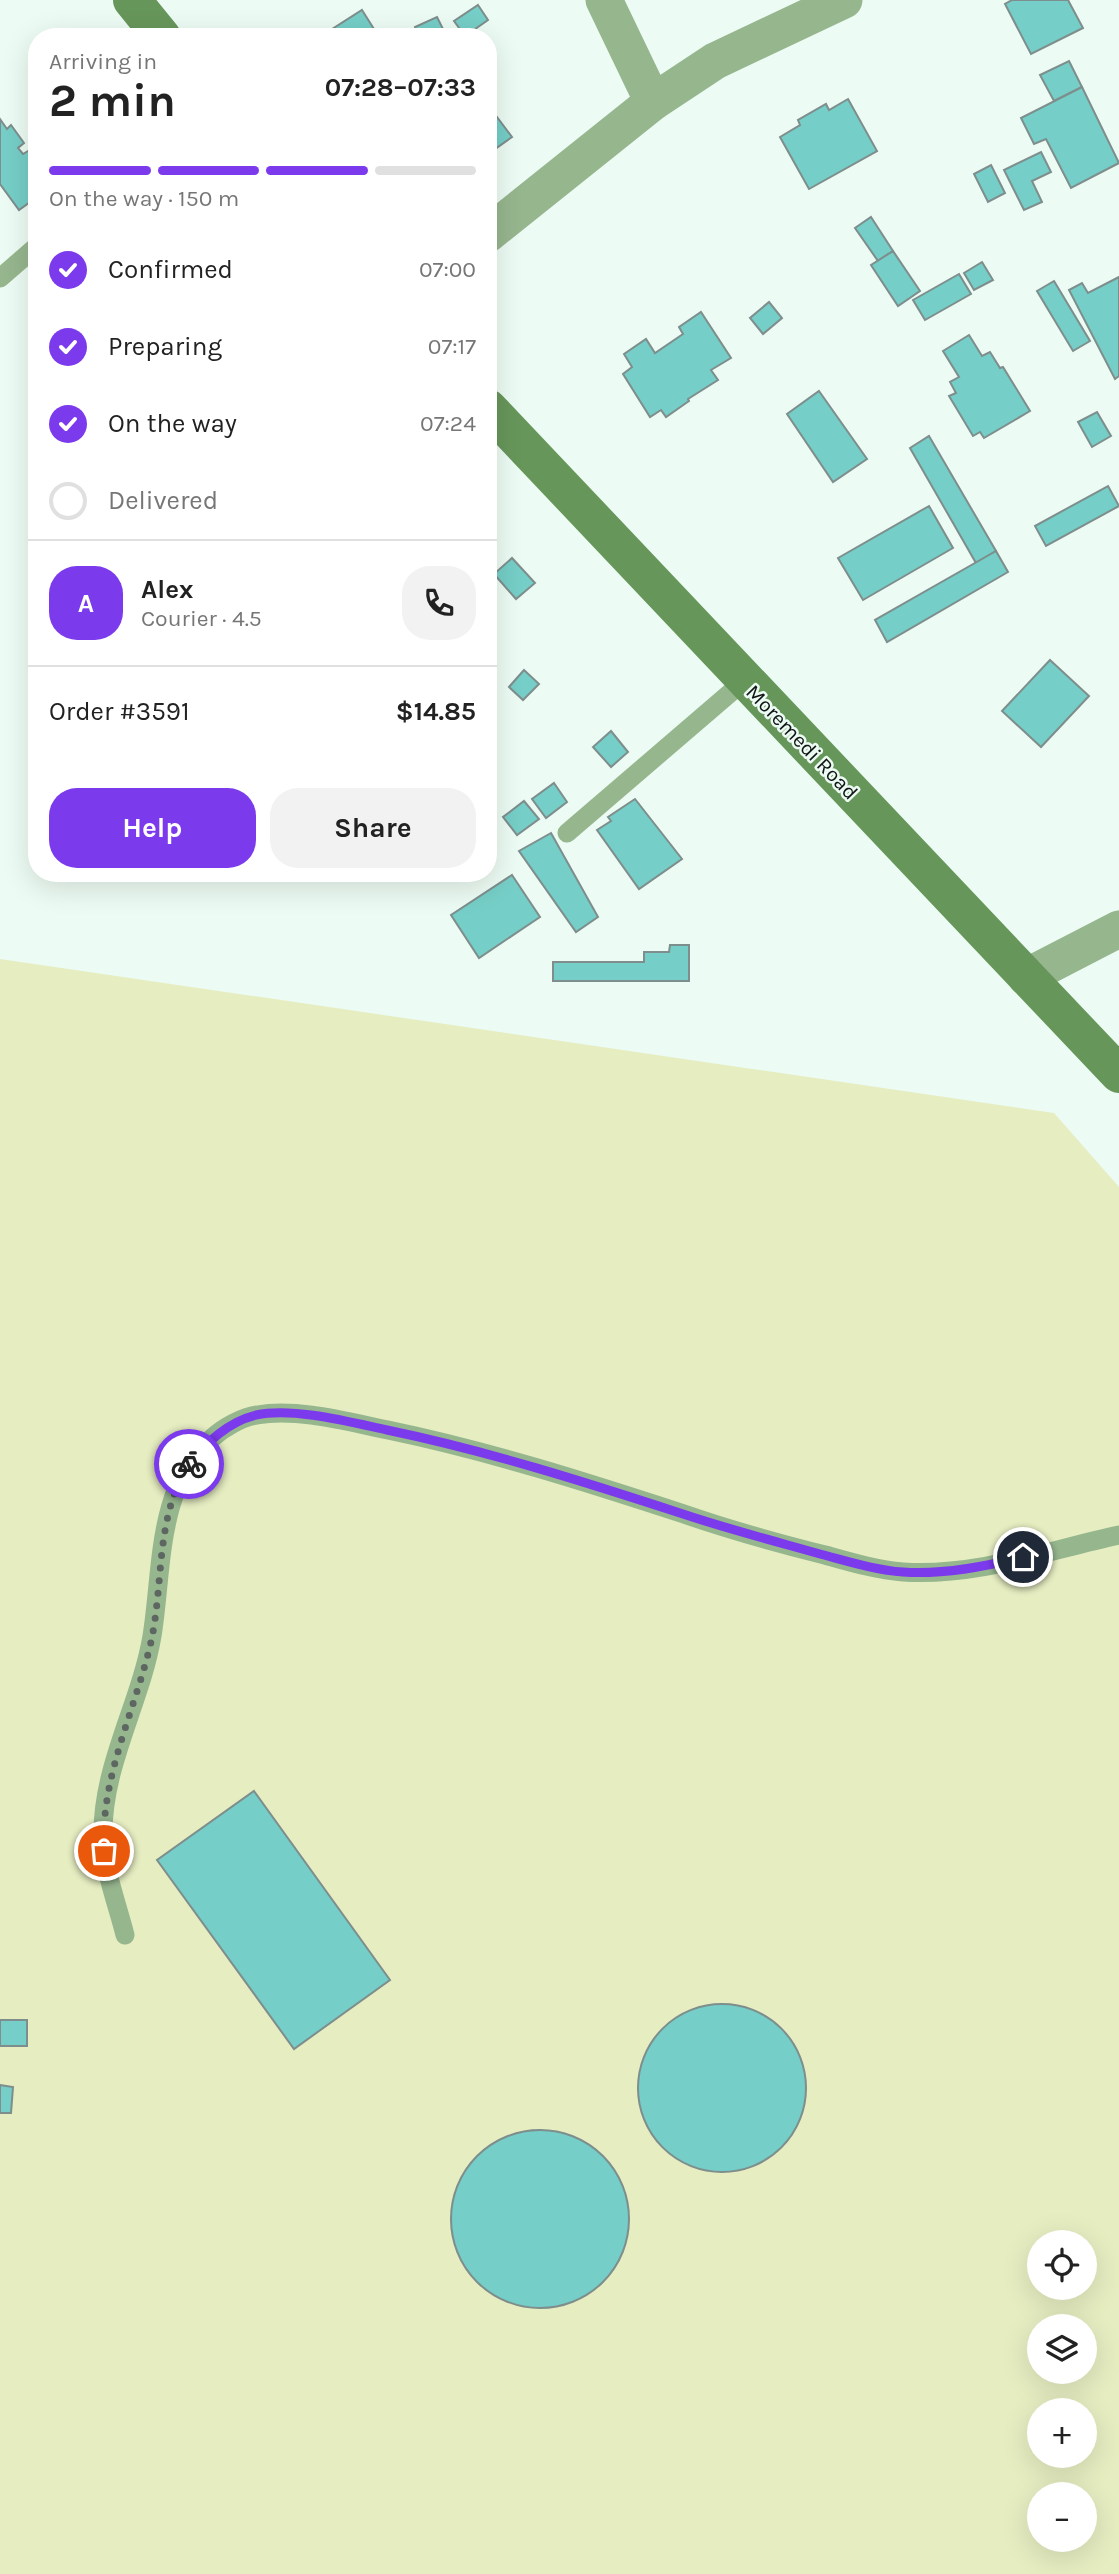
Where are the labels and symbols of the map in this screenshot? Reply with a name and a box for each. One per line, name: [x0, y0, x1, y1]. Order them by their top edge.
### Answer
street label: Moremedi Road: [741, 680, 863, 804]
courier: [154, 1429, 224, 1499]
pin: [993, 1527, 1053, 1587]
pin: [74, 1821, 134, 1881]

